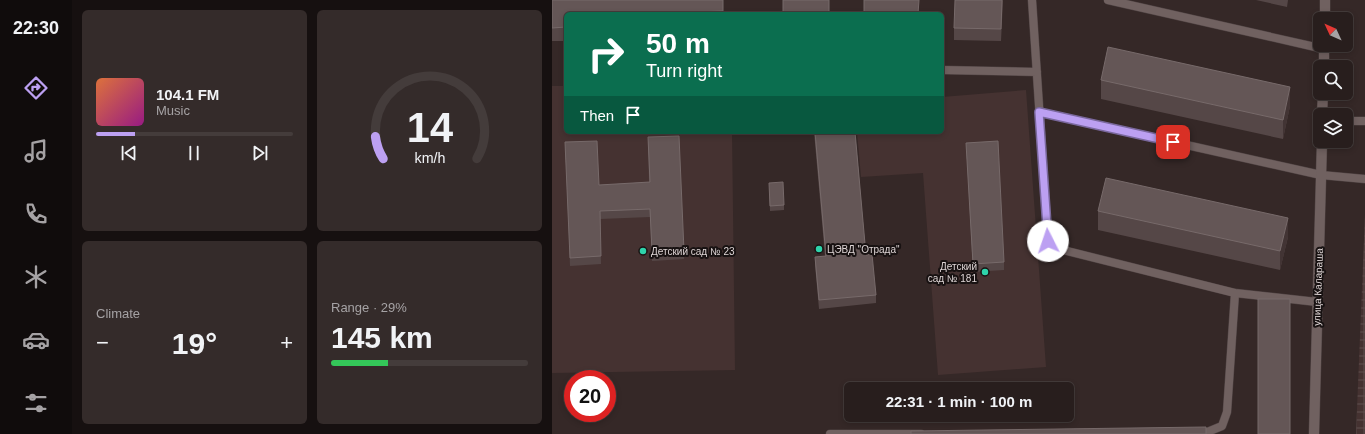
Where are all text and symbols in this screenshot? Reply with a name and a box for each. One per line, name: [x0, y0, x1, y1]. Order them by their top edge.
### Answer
north arrow: [1313, 12, 1353, 52]
map controls: [1313, 12, 1353, 148]
text: 22:30: [13, 18, 59, 38]
icon: right: [580, 28, 632, 80]
text: 50 m: [646, 28, 710, 59]
button: search: [1313, 60, 1353, 100]
text: Turn right: [646, 61, 722, 81]
icon: directions: [22, 74, 50, 102]
text: 104.1 FM: [156, 86, 219, 103]
text: Music: [156, 103, 190, 118]
text: 14: [406, 103, 453, 150]
icon: arrive: [622, 104, 644, 126]
text: Then: [580, 107, 614, 124]
button: layers: [1313, 108, 1353, 148]
pin: [1156, 125, 1190, 159]
icon: arrive: [1162, 131, 1184, 153]
icon: music: [22, 137, 50, 165]
icon: previous: [118, 142, 140, 164]
icon: pause: [183, 142, 205, 164]
icon: next: [249, 142, 271, 164]
text: km/h: [414, 149, 445, 165]
icon: phone: [22, 200, 50, 228]
position arrow: [1027, 220, 1069, 262]
marker: ЦЭВД "Отрада": [814, 244, 824, 254]
place label: ЦЭВД "Отрада": [827, 244, 900, 255]
marker: Детский сад № 23: [638, 246, 648, 256]
place label: Детский сад № 23: [651, 246, 735, 257]
street label: улица Калараша: [1311, 248, 1325, 326]
place label: Детский сад № 181: [928, 261, 977, 284]
icon: climate: [22, 263, 50, 291]
marker: Детский сад № 181: [980, 267, 990, 277]
text: Range · 29%: [331, 300, 407, 315]
text: Climate: [96, 306, 140, 321]
text: 145 km: [331, 321, 433, 354]
icon: car: [22, 326, 50, 354]
text: 19°: [172, 327, 217, 360]
text: −: [96, 330, 109, 355]
text: +: [280, 330, 293, 355]
speed limit sign: 20: [564, 370, 616, 422]
icon: filters: [22, 389, 50, 417]
text: 22:31 · 1 min · 100 m: [886, 393, 1032, 410]

